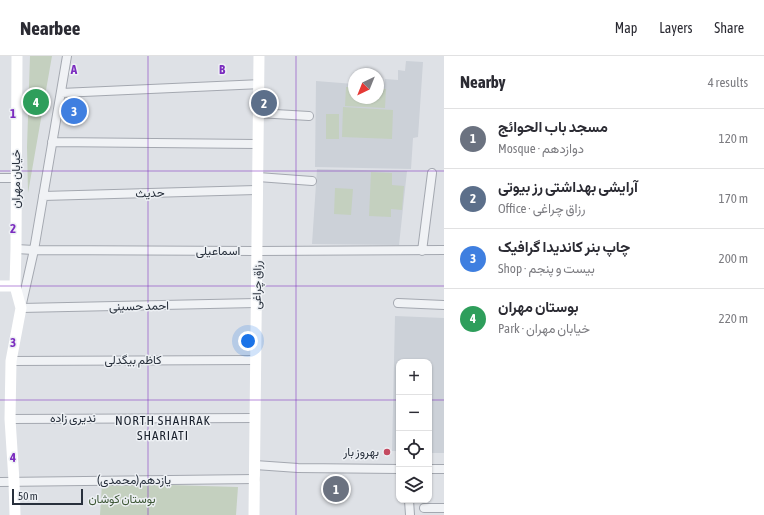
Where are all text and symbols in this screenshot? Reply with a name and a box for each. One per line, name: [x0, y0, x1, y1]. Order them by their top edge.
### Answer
text: Nearbee: [20, 17, 80, 39]
text: Map: [615, 20, 637, 36]
text: Layers: [659, 20, 692, 36]
text: Share: [714, 20, 744, 36]
text: A: [70, 62, 78, 77]
text: B: [219, 62, 226, 77]
north arrow: [348, 68, 384, 104]
text: Nearby: [460, 72, 506, 92]
text: 4 results: [708, 75, 748, 90]
pin: 4: [23, 87, 49, 117]
pin: 2: [251, 88, 277, 118]
pin: 3: [61, 96, 87, 126]
text: 1: [10, 106, 16, 121]
text: مسجد باب الحوائج: [498, 118, 608, 135]
text: 1: [470, 131, 476, 146]
text: 120 m: [719, 131, 748, 146]
text: Mosque · دوازدهم: [498, 141, 584, 156]
street label: خیابان مهران: [9, 149, 24, 209]
text: آرایشی بهداشتی رز بیوتی: [498, 178, 638, 195]
street label: حدیث: [135, 185, 165, 201]
text: 2: [470, 191, 476, 206]
text: 170 m: [719, 191, 748, 206]
text: Office · رزاق چراغی: [498, 201, 585, 216]
text: 2: [10, 221, 16, 236]
text: چاپ بنر کاندیدا گرافیک: [498, 238, 630, 255]
street label: اسماعیلی: [196, 244, 240, 259]
text: 3: [470, 251, 476, 266]
text: 200 m: [719, 251, 748, 266]
street label: رزاق چراغی: [250, 261, 265, 309]
text: Shop · بیست و پنجم: [498, 261, 595, 276]
street label: احمد حسینی: [109, 298, 169, 315]
text: بوستان مهران: [498, 298, 579, 315]
text: 4: [470, 311, 476, 326]
text: 220 m: [719, 311, 748, 326]
text: Park · خیابان مهران: [498, 321, 590, 336]
your location: [238, 331, 258, 351]
text: 3: [10, 335, 16, 350]
street label: کاظم بیگدلی: [104, 353, 162, 368]
map controls: [396, 359, 432, 503]
button: +: [396, 359, 432, 395]
button: −: [396, 395, 432, 431]
street label: ندیری زاده: [50, 411, 96, 426]
district label: NORTH SHAHRAK SHARIATI: [115, 413, 211, 443]
button: locate: [396, 431, 432, 467]
place label: بهروز بار: [342, 445, 379, 460]
marker: بهروز بار: [382, 447, 392, 457]
text: 4: [9, 450, 16, 465]
button: layers: [396, 467, 432, 503]
street label: یازدهم(محمدی): [97, 473, 171, 488]
pin: 1: [323, 474, 349, 504]
scale bar: [12, 487, 83, 506]
text: 50 m: [18, 490, 38, 502]
park label: بوستان کوشان: [88, 492, 156, 507]

